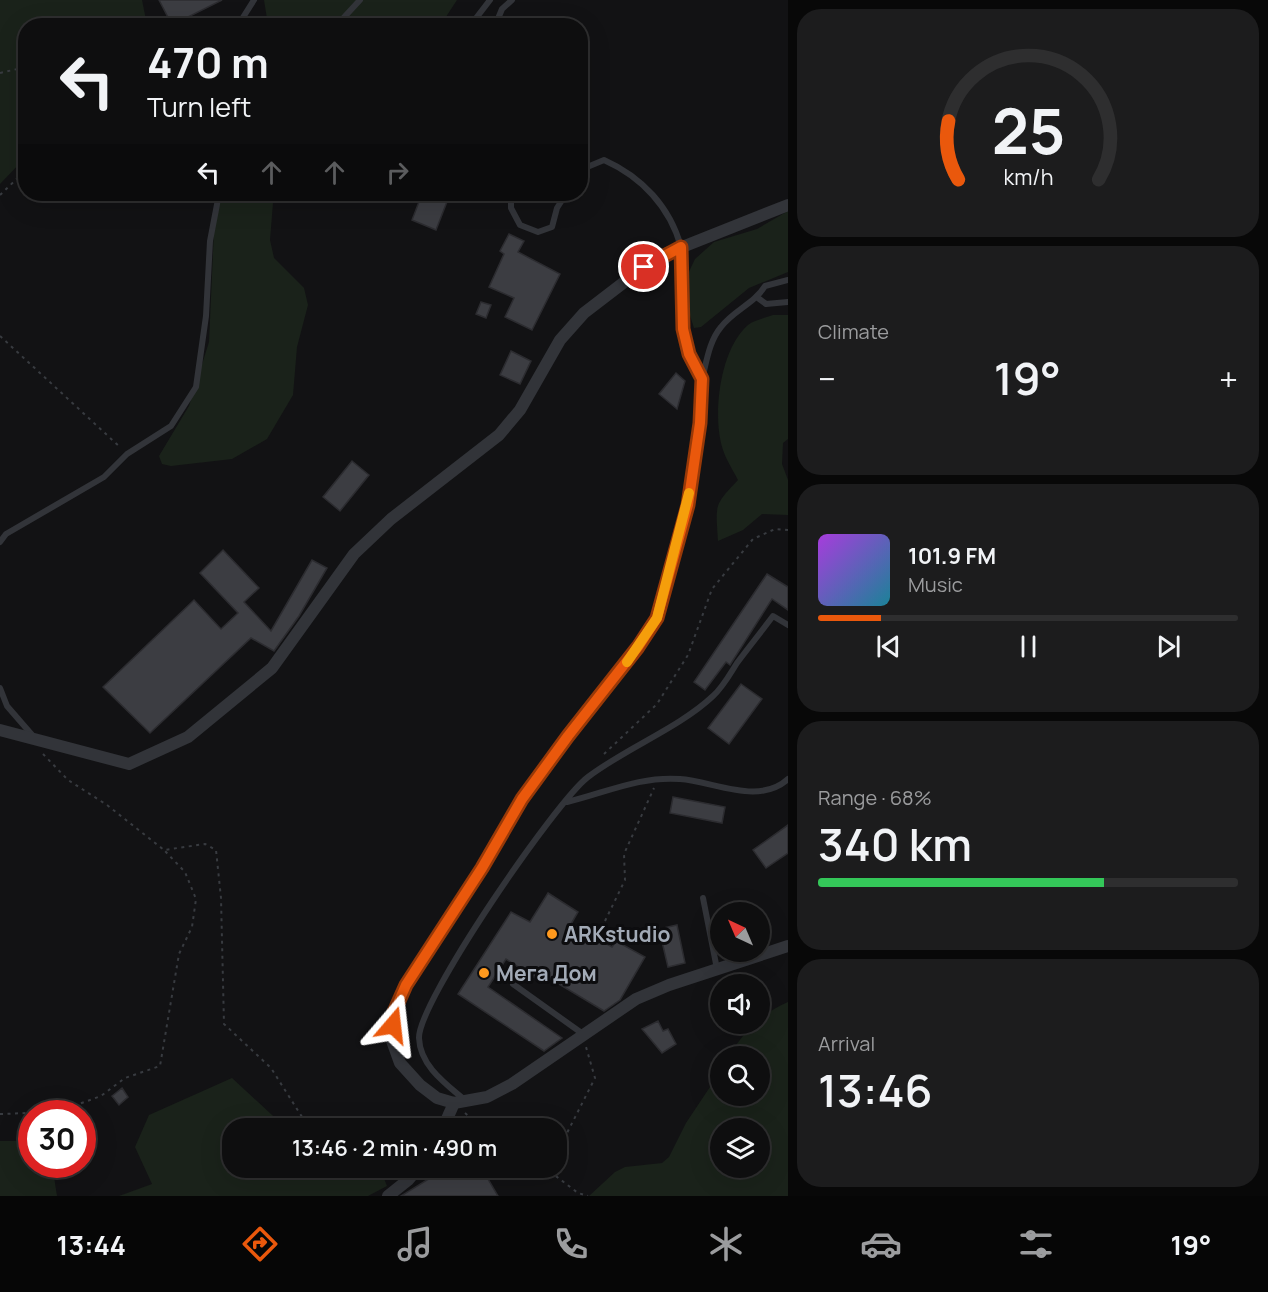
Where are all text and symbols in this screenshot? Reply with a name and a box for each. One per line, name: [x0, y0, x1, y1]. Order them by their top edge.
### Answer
text: 470 m: [147, 33, 269, 91]
icon: left: [48, 42, 126, 120]
text: 25: [991, 87, 1065, 173]
text: Turn left: [147, 88, 251, 125]
icon: left: [192, 156, 225, 189]
icon: ahead: [255, 156, 288, 189]
icon: ahead: [318, 156, 351, 189]
icon: right: [381, 156, 414, 189]
text: km/h: [1003, 163, 1053, 192]
pin: [618, 241, 669, 292]
icon: arrive: [627, 250, 660, 283]
text: Climate: [818, 318, 889, 345]
text: 19°: [994, 347, 1061, 409]
text: −: [818, 356, 836, 401]
text: +: [1219, 356, 1238, 401]
text: 101.9 FM: [908, 541, 996, 571]
text: Music: [908, 571, 963, 598]
icon: previous: [872, 630, 905, 663]
icon: pause: [1012, 630, 1045, 663]
icon: next: [1152, 630, 1185, 663]
text: Range · 68%: [818, 784, 932, 811]
text: 340 km: [818, 813, 972, 875]
north arrow: [710, 902, 770, 962]
map controls: [710, 902, 770, 1178]
place label: ARKstudio: [564, 920, 671, 948]
marker: ARKstudio: [545, 927, 559, 941]
place label: Мега Дом: [496, 959, 597, 987]
marker: Мега Дом: [477, 966, 491, 980]
button: sound: [710, 974, 770, 1034]
position arrow: [361, 993, 425, 1057]
text: Arrival: [818, 1030, 875, 1057]
button: search: [710, 1046, 770, 1106]
text: 13:46: [818, 1059, 933, 1121]
speed limit sign: 30: [18, 1100, 96, 1178]
button: layers: [710, 1118, 770, 1178]
text: 13:46 · 2 min · 490 m: [292, 1133, 497, 1163]
icon: directions: [239, 1223, 281, 1265]
icon: music: [394, 1223, 436, 1265]
icon: phone: [550, 1223, 592, 1265]
icon: climate: [705, 1223, 747, 1265]
icon: car: [860, 1223, 902, 1265]
icon: filters: [1015, 1223, 1057, 1265]
text: 13:44: [57, 1226, 126, 1263]
text: 19°: [1171, 1226, 1211, 1263]

